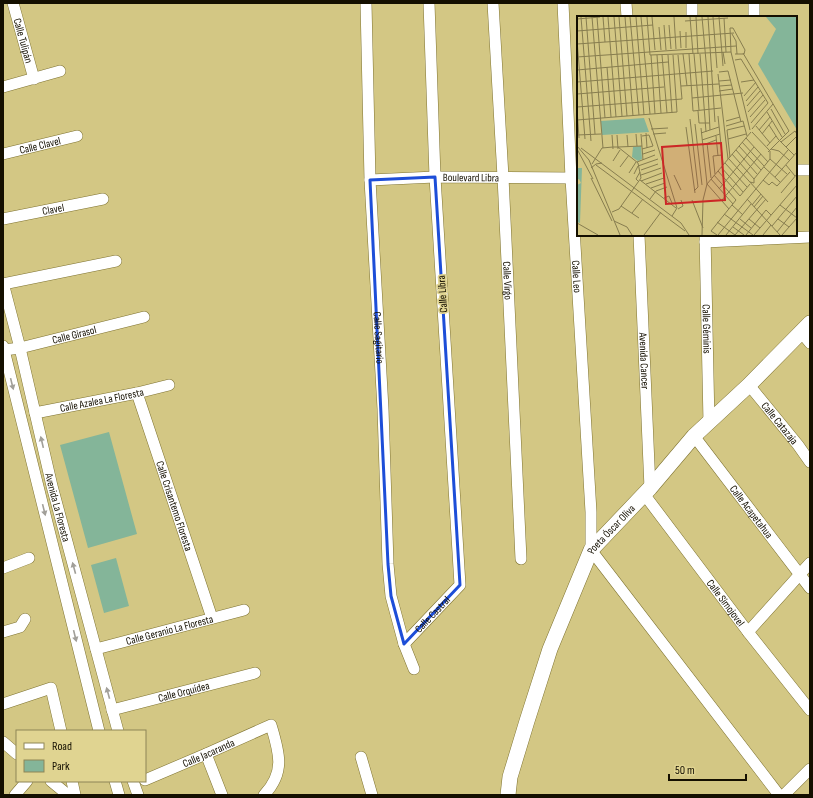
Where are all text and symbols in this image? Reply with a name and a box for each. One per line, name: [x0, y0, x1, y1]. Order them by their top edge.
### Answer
inset map: [577, 16, 797, 236]
street label: Calle Tulipán: [11, 17, 35, 65]
street label: Calle Clavel: [18, 134, 62, 157]
street label: Boulevard Libra: [443, 171, 499, 184]
street label: Clavel: [41, 201, 65, 218]
street label: Calle Leo: [569, 260, 584, 294]
street label: Calle Virgo: [500, 261, 515, 301]
street label: Calle Libra: [435, 275, 450, 313]
street label: Calle Géminis: [699, 304, 714, 354]
street label: Calle Sagitario: [370, 311, 386, 365]
street label: Calle Girasol: [51, 323, 98, 347]
street label: Avenida Cancer: [636, 331, 652, 389]
one-way arrow: [10, 377, 16, 390]
street label: Calle Azalea La Floresta: [59, 386, 145, 415]
street label: Calle Catazaja: [758, 399, 801, 447]
one-way arrow: [38, 436, 44, 448]
street label: Calle Crisantemo Floresta: [153, 459, 195, 553]
street label: Avenida La Floresta: [42, 471, 73, 543]
street label: Calle Acapetahua: [727, 483, 776, 541]
street label: Poeta Óscar Oliva: [584, 502, 638, 556]
one-way arrow: [41, 504, 47, 516]
one-way arrow: [71, 562, 77, 574]
street label: Calle Simojovel: [704, 577, 747, 629]
street label: Calle Castral: [412, 594, 453, 636]
street label: Calle Geranio La Floresta: [125, 612, 215, 648]
one-way arrow: [72, 630, 78, 642]
street label: Calle Orquídea: [157, 679, 211, 705]
one-way arrow: [105, 687, 111, 699]
legend: [16, 730, 146, 782]
street label: Calle Jacaranda: [181, 736, 237, 770]
text: Road: [52, 739, 72, 754]
scale bar: [669, 756, 746, 782]
text: Park: [52, 759, 70, 774]
text: 50 m: [675, 763, 695, 778]

